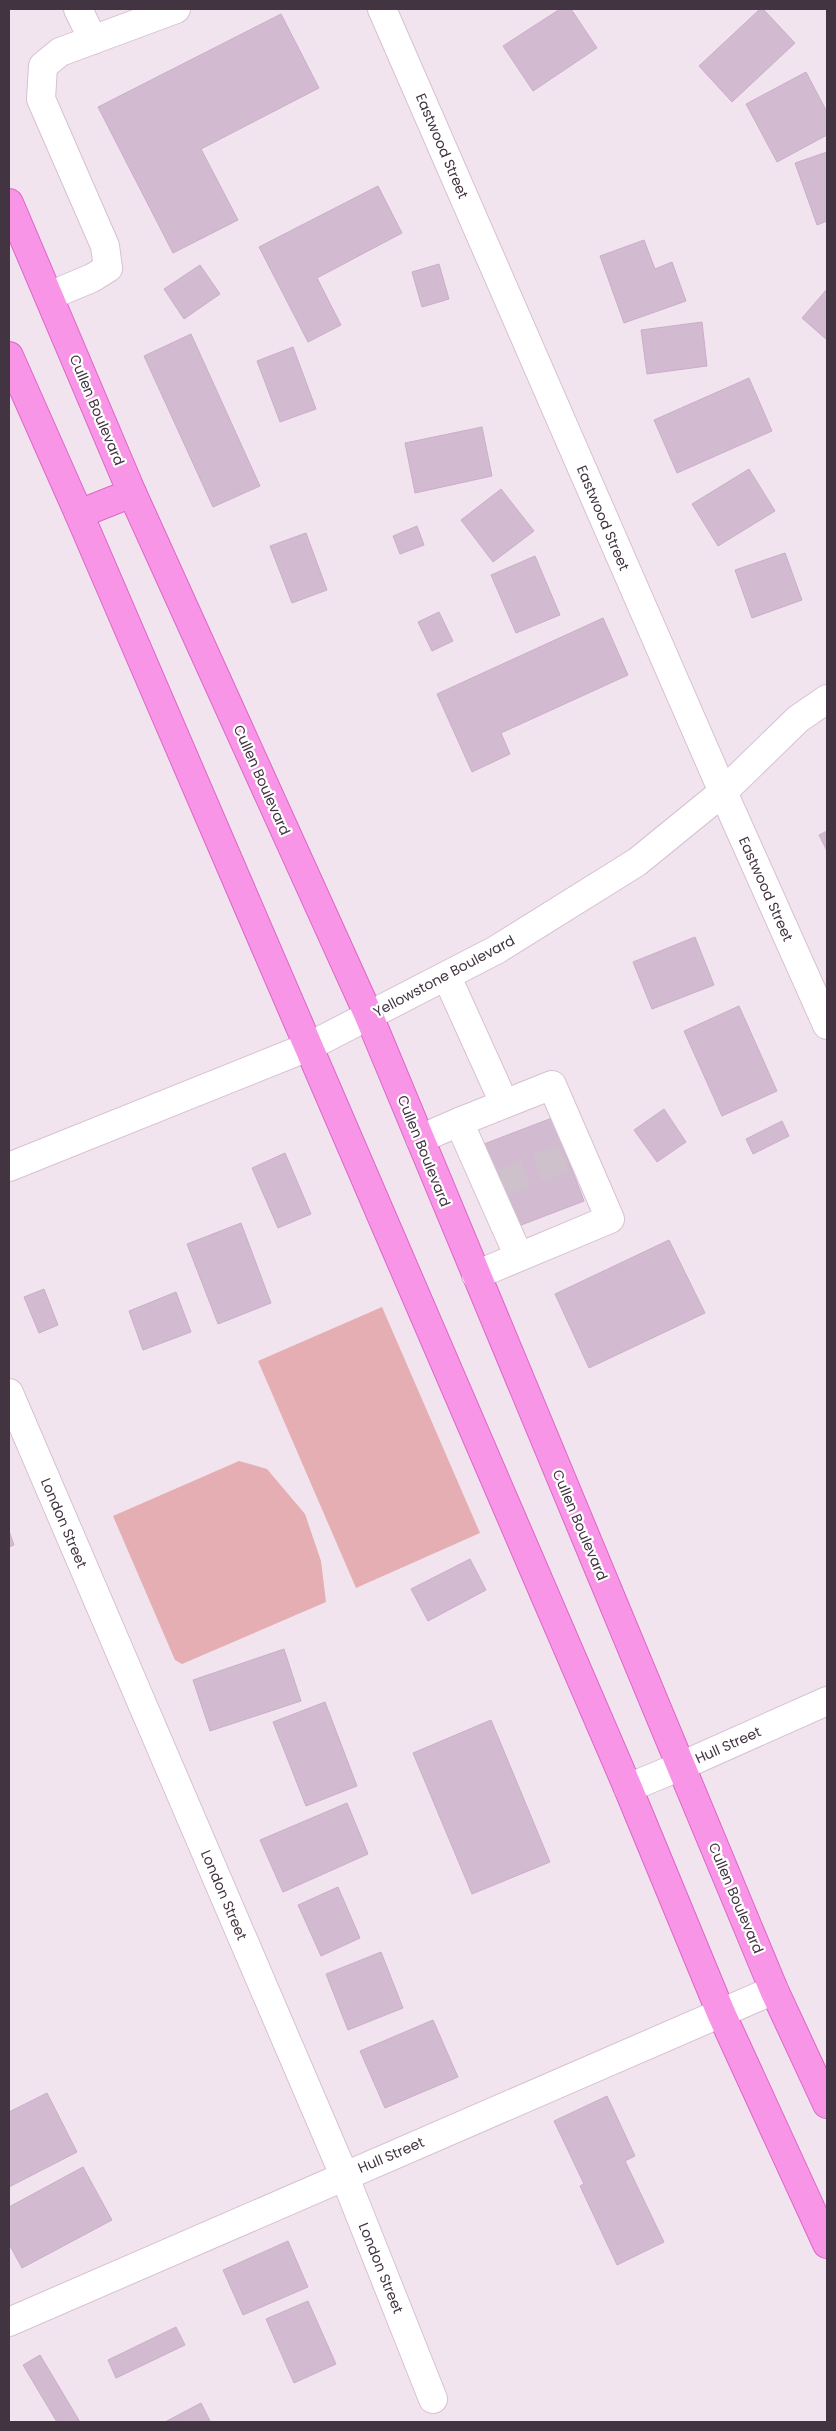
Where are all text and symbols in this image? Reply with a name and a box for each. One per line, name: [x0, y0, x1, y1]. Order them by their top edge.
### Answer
street label: Eastwood Street: [411, 90, 473, 202]
street label: Cullen Boulevard: [65, 351, 129, 469]
street label: Eastwood Street: [572, 462, 634, 574]
street label: Cullen Boulevard: [229, 722, 295, 838]
street label: Eastwood Street: [734, 833, 798, 945]
street label: Yellowstone Boulevard: [370, 930, 518, 1022]
street label: Cullen Boulevard: [393, 1092, 455, 1210]
street label: Cullen Boulevard: [548, 1466, 612, 1584]
street label: London Street: [36, 1475, 92, 1571]
street label: Hull Street: [692, 1722, 764, 1768]
street label: Cullen Boulevard: [704, 1839, 768, 1957]
street label: London Street: [196, 1847, 252, 1943]
street label: Hull Street: [355, 2132, 427, 2178]
street label: London Street: [354, 2220, 408, 2316]

